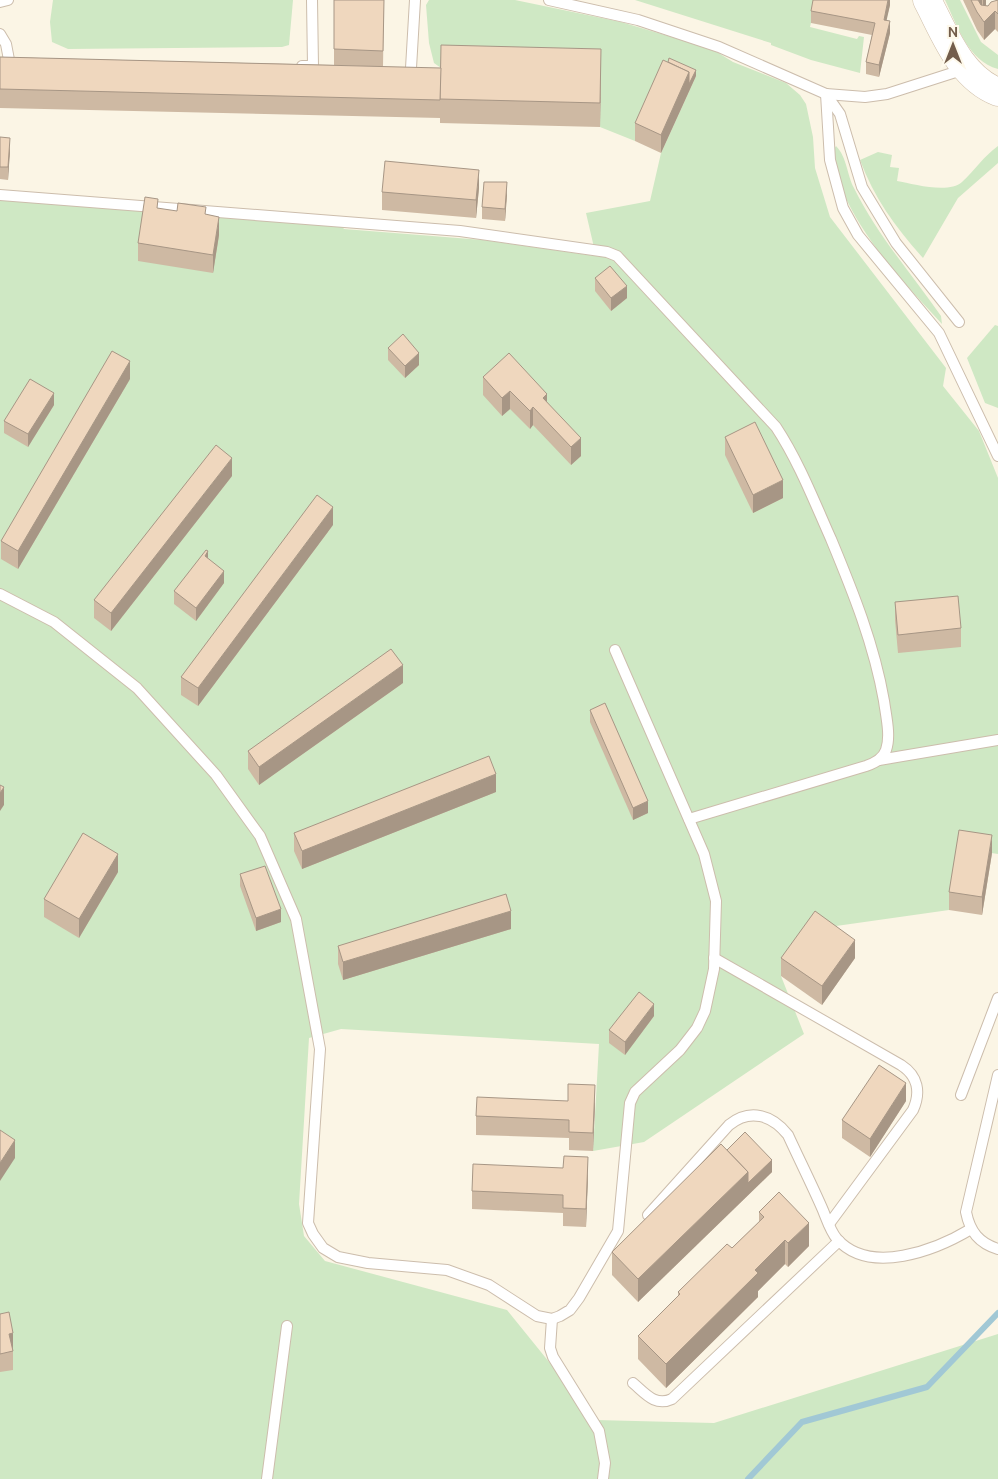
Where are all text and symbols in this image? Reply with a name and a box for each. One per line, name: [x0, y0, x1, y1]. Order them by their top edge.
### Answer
north arrow: [928, 20, 978, 70]
text: N: [948, 24, 958, 40]

